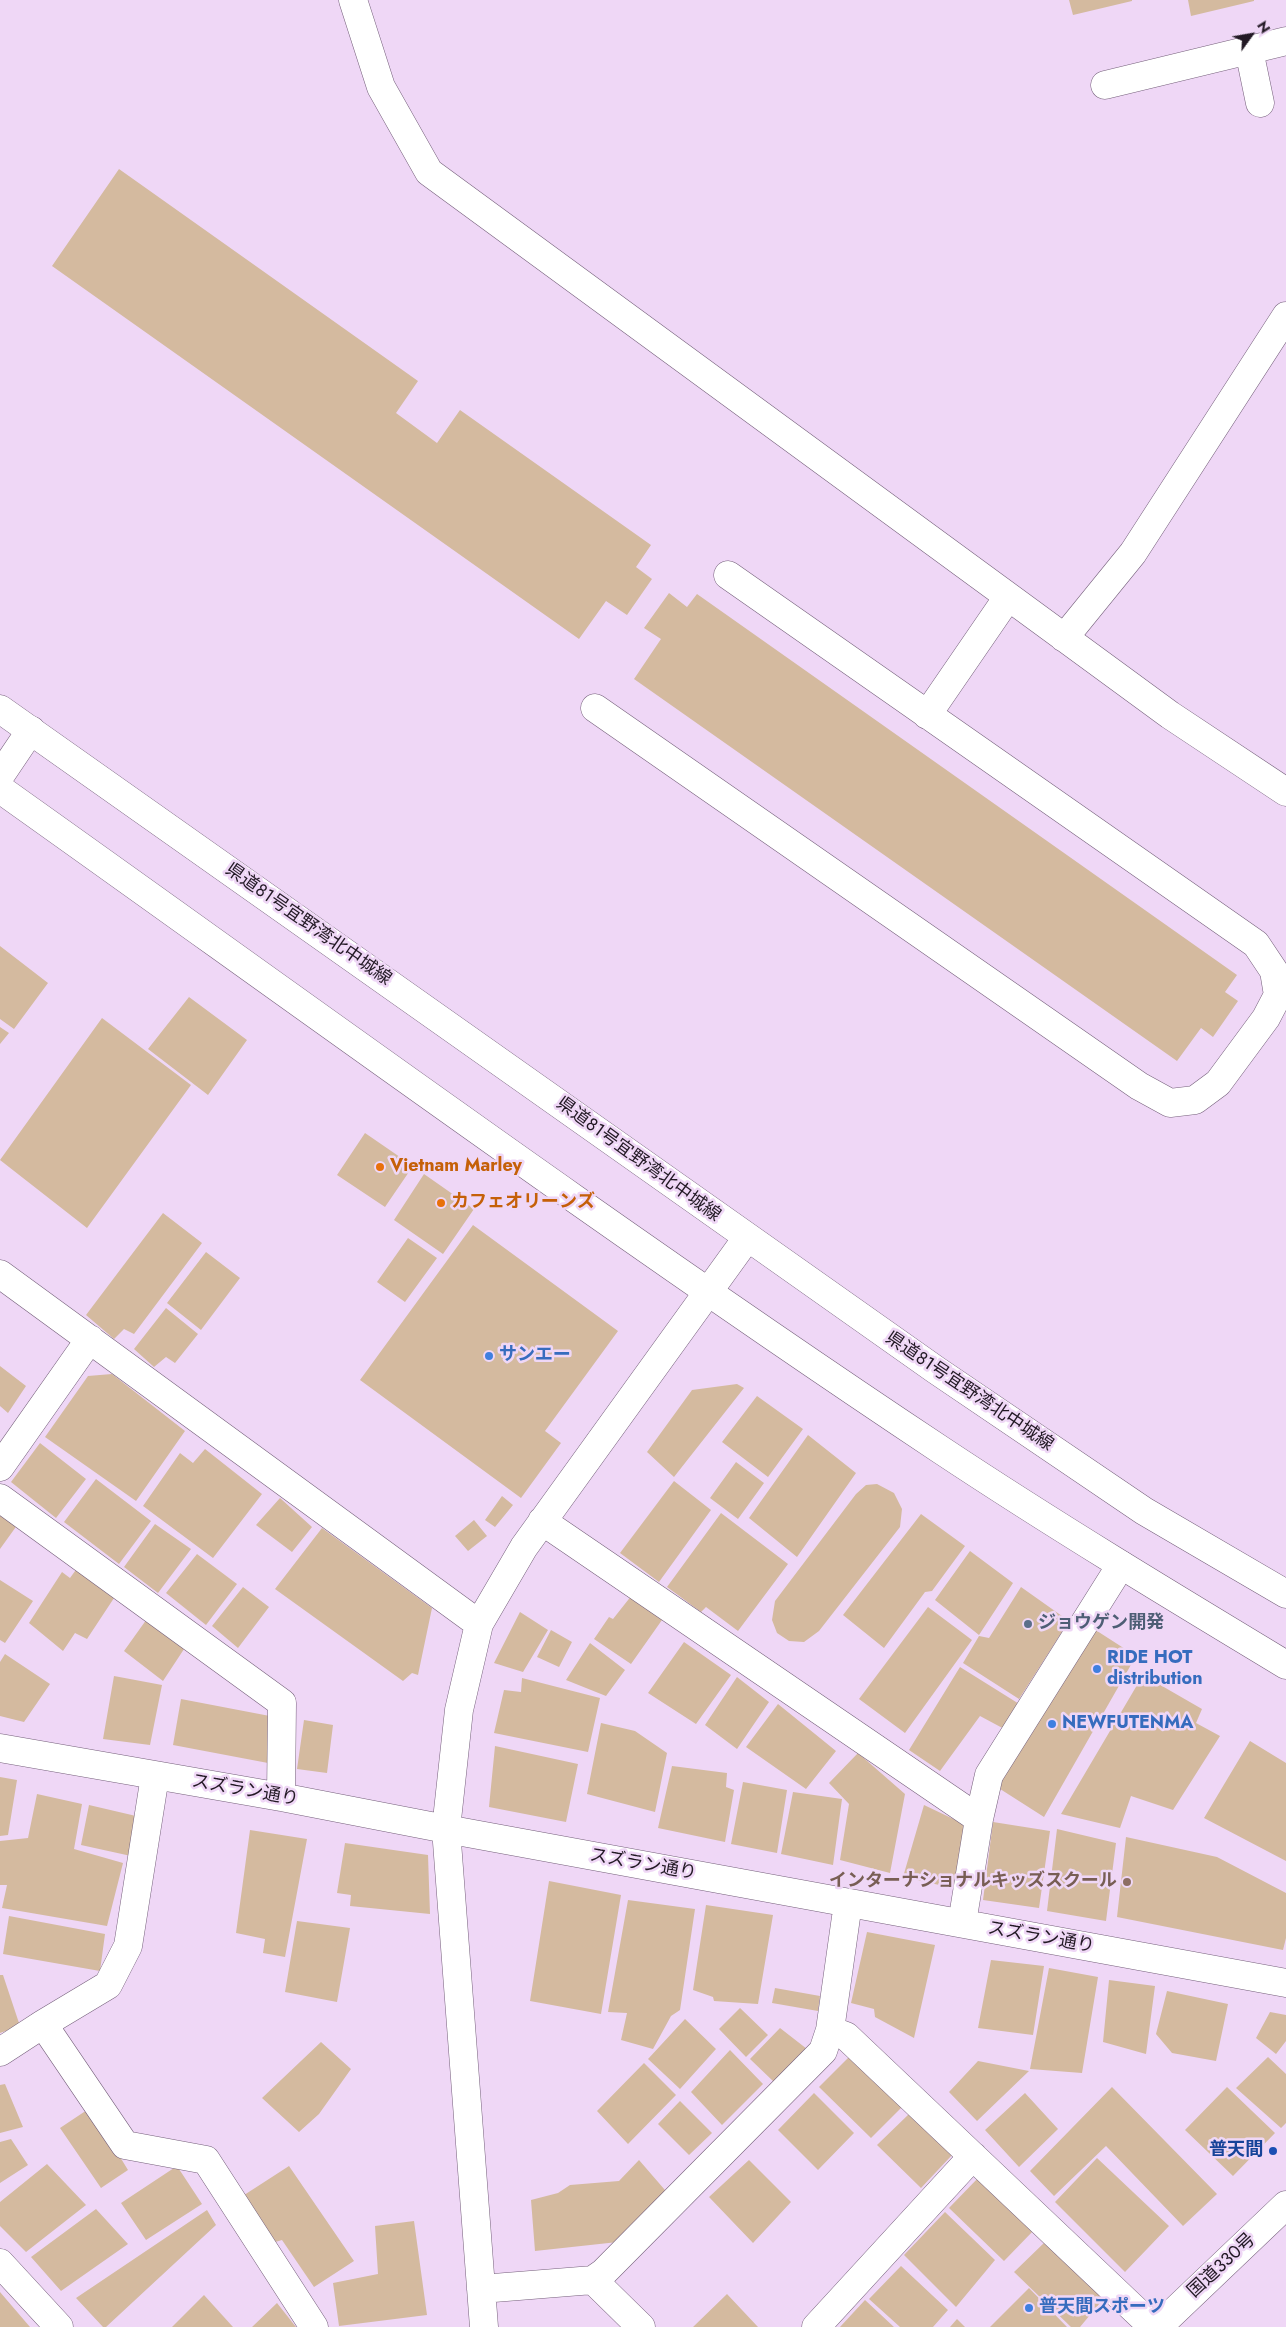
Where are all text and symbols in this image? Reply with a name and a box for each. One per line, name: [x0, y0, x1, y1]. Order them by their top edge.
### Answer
north arrow: [1226, 10, 1276, 60]
text: N: [1252, 17, 1275, 37]
street label: 県道81号宜野湾北中城線: [221, 859, 395, 991]
street label: 県道81号宜野湾北中城線: [552, 1093, 724, 1227]
place label: Vietnam Marley: [390, 1156, 522, 1178]
marker: Vietnam Marley: [374, 1161, 386, 1173]
place label: カフェオリーンズ: [451, 1192, 595, 1214]
marker: カフェオリーンズ: [435, 1197, 447, 1209]
street label: 県道81号宜野湾北中城線: [881, 1328, 1057, 1456]
place label: サンエー: [499, 1345, 571, 1367]
marker: サンエー: [483, 1350, 495, 1362]
place label: ジョウゲン開発: [1038, 1613, 1164, 1635]
marker: ジョウゲン開発: [1022, 1618, 1034, 1630]
place label: RIDE HOT distribution: [1107, 1648, 1202, 1690]
marker: RIDE HOT distribution: [1091, 1663, 1103, 1675]
place label: NEWFUTENMA: [1062, 1713, 1193, 1735]
marker: NEWFUTENMA: [1046, 1718, 1058, 1730]
street label: スズラン通り: [190, 1771, 300, 1811]
street label: スズラン通り: [588, 1845, 698, 1885]
place label: インターナショナルキッズスクール: [829, 1871, 1117, 1893]
marker: インターナショナルキッズスクール: [1121, 1876, 1133, 1888]
street label: スズラン通り: [986, 1918, 1096, 1958]
place label: 普天間: [1209, 2140, 1263, 2162]
marker: 普天間: [1267, 2145, 1279, 2157]
street label: 国道330号: [1184, 2229, 1260, 2303]
place label: 普天間スポーツ: [1039, 2297, 1165, 2319]
marker: 普天間スポーツ: [1023, 2302, 1035, 2314]

